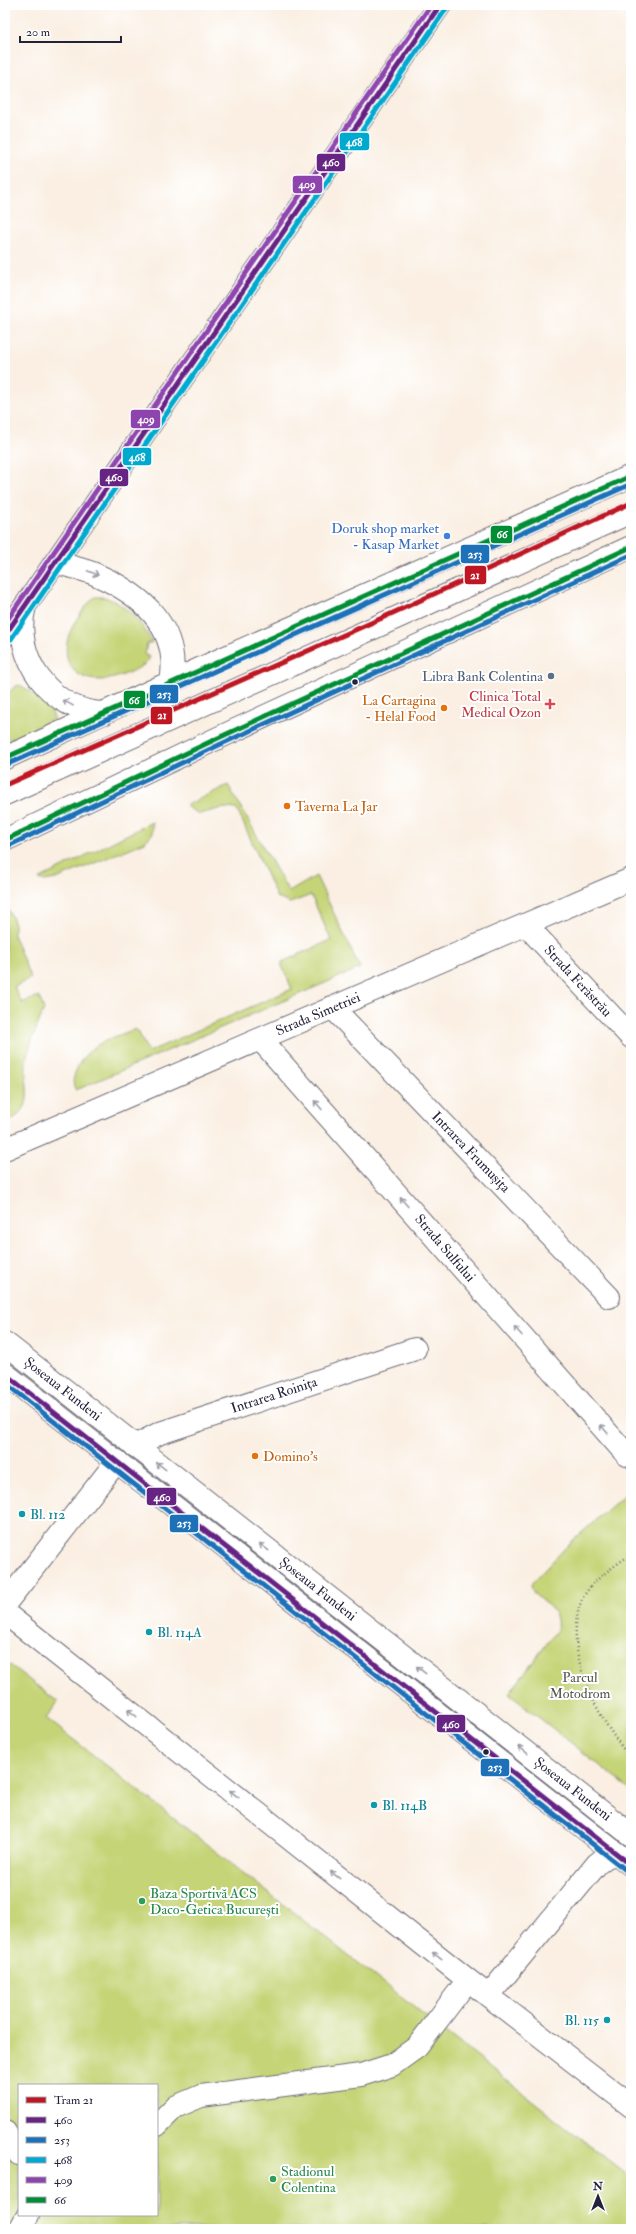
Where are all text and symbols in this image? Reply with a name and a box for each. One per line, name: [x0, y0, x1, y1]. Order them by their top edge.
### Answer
scale bar: [20, 18, 121, 44]
text: 20 m: [26, 25, 51, 40]
line badge: 468: [339, 132, 370, 151]
text: 468: [345, 136, 363, 150]
line badge: 460: [316, 153, 346, 172]
text: 460: [321, 156, 340, 170]
line badge: 409: [292, 175, 323, 194]
text: 409: [297, 178, 316, 192]
line badge: 409: [130, 409, 161, 429]
text: 409: [136, 413, 155, 427]
line badge: 468: [122, 447, 152, 466]
text: 468: [128, 451, 146, 465]
line badge: 460: [99, 468, 129, 487]
text: 460: [104, 471, 123, 485]
place label: Doruk shop market - Kasap Market: [331, 520, 439, 554]
line badge: 66: [490, 525, 513, 544]
text: 66: [496, 528, 509, 541]
marker: Doruk shop market - Kasap Market: [442, 531, 452, 541]
line badge: 253: [460, 544, 490, 564]
text: 253: [468, 548, 482, 561]
line badge: 21: [464, 565, 487, 585]
text: 21: [470, 569, 480, 582]
one-way arrow: [86, 570, 98, 578]
place label: Libra Bank Colentina: [422, 668, 543, 685]
marker: Libra Bank Colentina: [546, 671, 556, 681]
unlabelled marker: [350, 677, 360, 687]
line badge: 253: [149, 684, 179, 704]
text: 253: [157, 688, 171, 701]
place label: Clinica Total Medical Ozon: [461, 688, 541, 721]
line badge: 66: [123, 690, 146, 709]
place label: La Cartagina - Helal Food: [362, 692, 436, 725]
text: 66: [128, 694, 141, 707]
marker: Clinica Total Medical Ozon: [544, 698, 556, 710]
one-way arrow: [62, 699, 74, 706]
marker: La Cartagina - Helal Food: [439, 703, 449, 713]
line badge: 21: [150, 706, 173, 725]
text: 21: [157, 709, 167, 722]
place label: Taverna La Jar: [295, 798, 378, 815]
marker: Taverna La Jar: [282, 801, 292, 811]
street label: Strada Ferăstrău: [541, 942, 615, 1020]
street label: Strada Simetriei: [273, 988, 363, 1039]
one-way arrow: [314, 1100, 323, 1110]
street label: Intrarea Frumușița: [428, 1108, 514, 1196]
one-way arrow: [400, 1197, 409, 1208]
street label: Strada Sulfului: [411, 1211, 479, 1285]
one-way arrow: [514, 1327, 523, 1337]
street label: Șoseaua Fundeni: [21, 1354, 105, 1425]
street label: Intrarea Roinița: [229, 1373, 319, 1417]
one-way arrow: [599, 1424, 609, 1434]
place label: Domino's: [263, 1448, 318, 1465]
marker: Domino's: [250, 1451, 260, 1461]
one-way arrow: [156, 1462, 167, 1471]
line badge: 460: [146, 1487, 177, 1506]
text: 460: [152, 1491, 171, 1505]
place label: Bl. 112: [30, 1506, 65, 1523]
marker: Bl. 112: [17, 1509, 27, 1519]
line badge: 253: [169, 1514, 199, 1533]
text: 253: [177, 1517, 191, 1530]
one-way arrow: [258, 1542, 269, 1551]
street label: Șoseaua Fundeni: [276, 1554, 360, 1625]
place label: Bl. 114A: [157, 1624, 202, 1641]
marker: Bl. 114A: [144, 1627, 154, 1637]
one-way arrow: [416, 1666, 427, 1674]
park label: Parcul Motodrom: [550, 1669, 611, 1702]
one-way arrow: [126, 1709, 137, 1718]
line badge: 460: [436, 1714, 466, 1733]
text: 460: [441, 1718, 460, 1732]
one-way arrow: [518, 1746, 529, 1755]
unlabelled marker: [481, 1747, 491, 1757]
street label: Șoseaua Fundeni: [531, 1754, 615, 1825]
line badge: 253: [480, 1758, 510, 1777]
text: 253: [488, 1761, 502, 1774]
one-way arrow: [228, 1790, 239, 1799]
place label: Bl. 114B: [382, 1797, 427, 1814]
marker: Bl. 114B: [369, 1800, 379, 1810]
one-way arrow: [330, 1871, 341, 1879]
place label: Baza Sportivă ACS Daco-Getica București: [150, 1885, 279, 1918]
marker: Baza Sportivă ACS Daco-Getica București: [137, 1896, 147, 1906]
one-way arrow: [432, 1952, 443, 1960]
place label: Bl. 115: [565, 2012, 600, 2029]
marker: Bl. 115: [602, 2015, 612, 2025]
legend: [18, 2084, 158, 2216]
text: Tram 21: [54, 2093, 93, 2108]
text: 460: [54, 2113, 73, 2128]
text: 253: [54, 2133, 70, 2148]
text: 468: [54, 2153, 73, 2168]
place label: Stadionul Colentina: [281, 2163, 336, 2196]
text: 409: [54, 2173, 73, 2188]
marker: Stadionul Colentina: [268, 2174, 278, 2184]
north arrow: [578, 2176, 618, 2216]
text: N: [592, 2180, 604, 2193]
text: 66: [54, 2193, 67, 2208]

